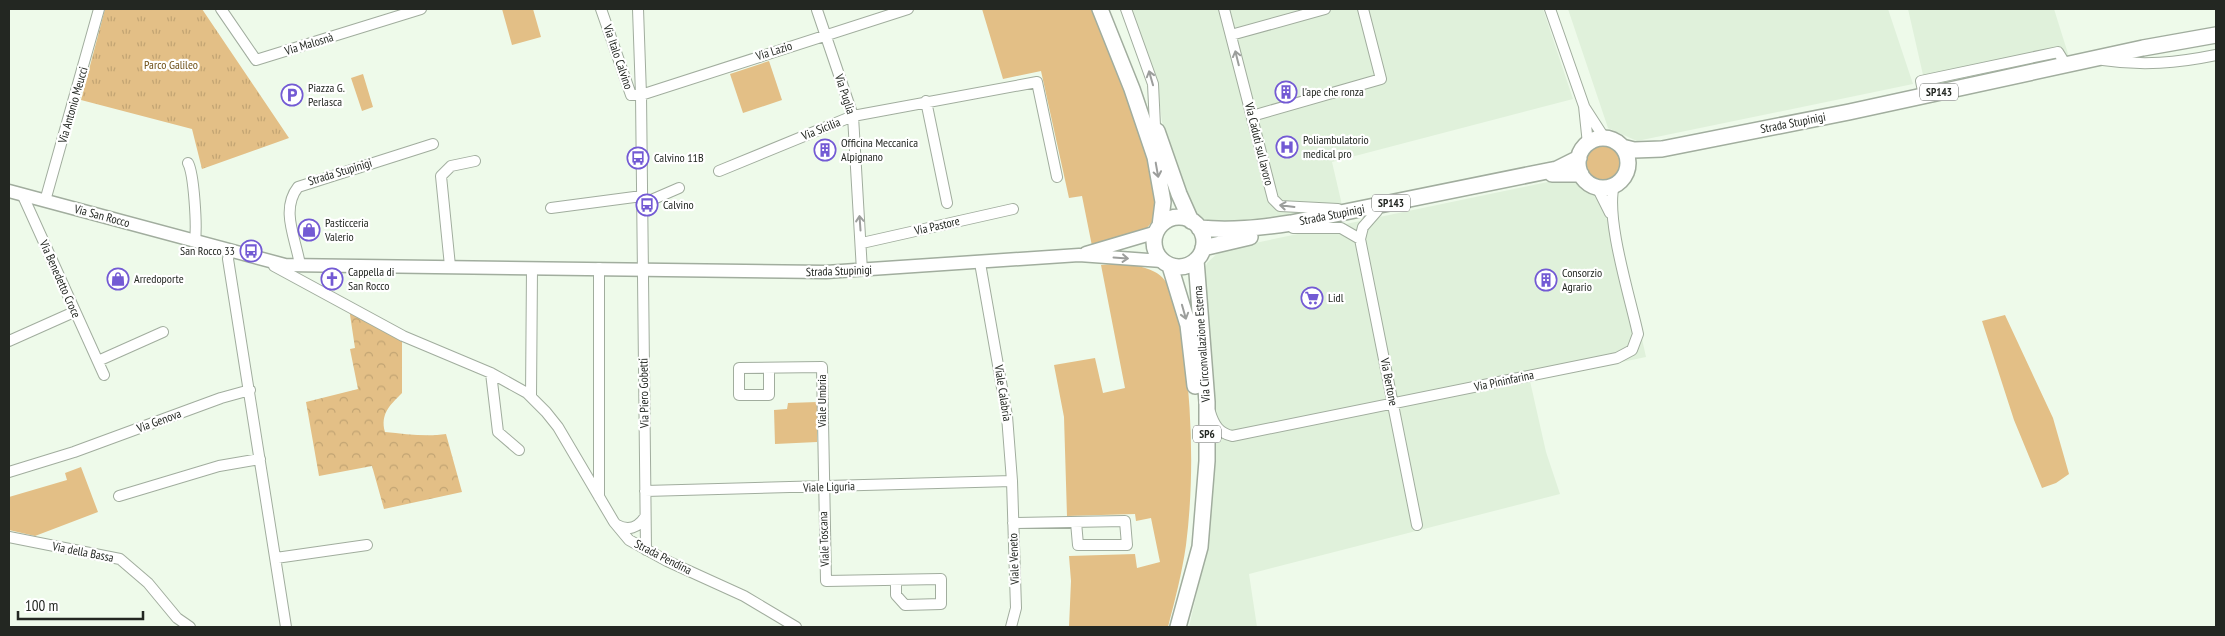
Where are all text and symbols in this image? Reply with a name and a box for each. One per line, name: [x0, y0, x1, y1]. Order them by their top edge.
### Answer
street label: Via Italo Calvino: [600, 22, 637, 91]
street label: Via Malosnà: [282, 29, 335, 58]
street label: Via Lazio: [753, 38, 794, 64]
one-way arrow: [1232, 50, 1241, 66]
park label: Parco Galileo: [144, 57, 198, 72]
street label: Via Antonio Meucci: [54, 65, 91, 146]
one-way arrow: [1145, 70, 1155, 86]
street label: Via Puglia: [832, 71, 859, 116]
place label: Piazza G. Perlasca: [308, 80, 345, 109]
building icon: l'ape che ronza: [1274, 80, 1298, 104]
parking icon: Piazza G. Perlasca: [280, 83, 304, 107]
place label: l'ape che ronza: [1302, 84, 1364, 99]
road number: SP143: [1920, 84, 1958, 100]
street label: Via Caduti sul lavoro: [1242, 100, 1277, 187]
street label: Strada Stupinigi: [1759, 109, 1827, 136]
street label: Via Sicilia: [798, 114, 842, 143]
place label: Poliambulatorio medical pro: [1303, 132, 1369, 161]
place label: Officina Meccanica Alpignano: [841, 135, 918, 164]
hospital icon: Poliambulatorio medical pro: [1275, 135, 1299, 159]
building icon: Officina Meccanica Alpignano: [813, 138, 837, 162]
bus stop icon: Calvino 11B: [626, 146, 650, 170]
place label: Calvino 11B: [654, 150, 704, 165]
street label: Strada Stupinigi: [306, 155, 374, 188]
one-way arrow: [1153, 161, 1163, 177]
bus stop icon: Calvino: [635, 193, 659, 217]
road number: SP143: [1372, 194, 1410, 212]
place label: Calvino: [663, 197, 694, 212]
street label: Via San Rocco: [72, 201, 132, 230]
one-way arrow: [1280, 201, 1296, 211]
street label: Strada Stupinigi: [1298, 201, 1366, 228]
street label: Via Pastore: [912, 213, 961, 238]
place label: Pasticceria Valerio: [324, 215, 369, 244]
one-way arrow: [856, 215, 865, 231]
shop icon: Pasticceria Valerio: [297, 218, 321, 242]
street label: Via Benedetto Croce: [36, 237, 84, 320]
bus stop icon: San Rocco 33: [239, 239, 263, 263]
place label: San Rocco 33: [180, 243, 235, 258]
one-way arrow: [1112, 253, 1128, 262]
street label: Strada Stupinigi: [806, 262, 872, 279]
place label: Cappella di San Rocco: [348, 264, 394, 293]
place label: Consorzio Agrario: [1562, 265, 1602, 294]
shop icon: Arredoporte: [106, 267, 130, 291]
church icon: Cappella di San Rocco: [320, 267, 344, 291]
building icon: Consorzio Agrario: [1534, 268, 1558, 292]
place label: Arredoporte: [134, 271, 184, 286]
street label: Via Circonvallazione Esterna: [1190, 285, 1213, 404]
supermarket icon: Lidl: [1300, 286, 1324, 310]
place label: Lidl: [1328, 290, 1344, 305]
one-way arrow: [1179, 304, 1189, 320]
street label: Via Bertone: [1377, 356, 1401, 407]
street label: Via Piero Gobetti: [635, 358, 652, 429]
street label: Viale Calabria: [991, 363, 1015, 422]
street label: Via Pininfarina: [1472, 367, 1535, 394]
street label: Viale Umbria: [814, 374, 829, 429]
street label: Via Genova: [134, 406, 183, 436]
road number: SP6: [1193, 426, 1221, 442]
street label: Viale Liguria: [802, 478, 855, 495]
street label: Viale Toscana: [815, 511, 832, 568]
street label: Viale Veneto: [1005, 533, 1022, 586]
street label: Strada Pendina: [632, 536, 695, 577]
street label: Via della Bassa: [50, 538, 115, 565]
scale bar: [18, 588, 142, 620]
text: 100 m: [25, 596, 58, 615]

